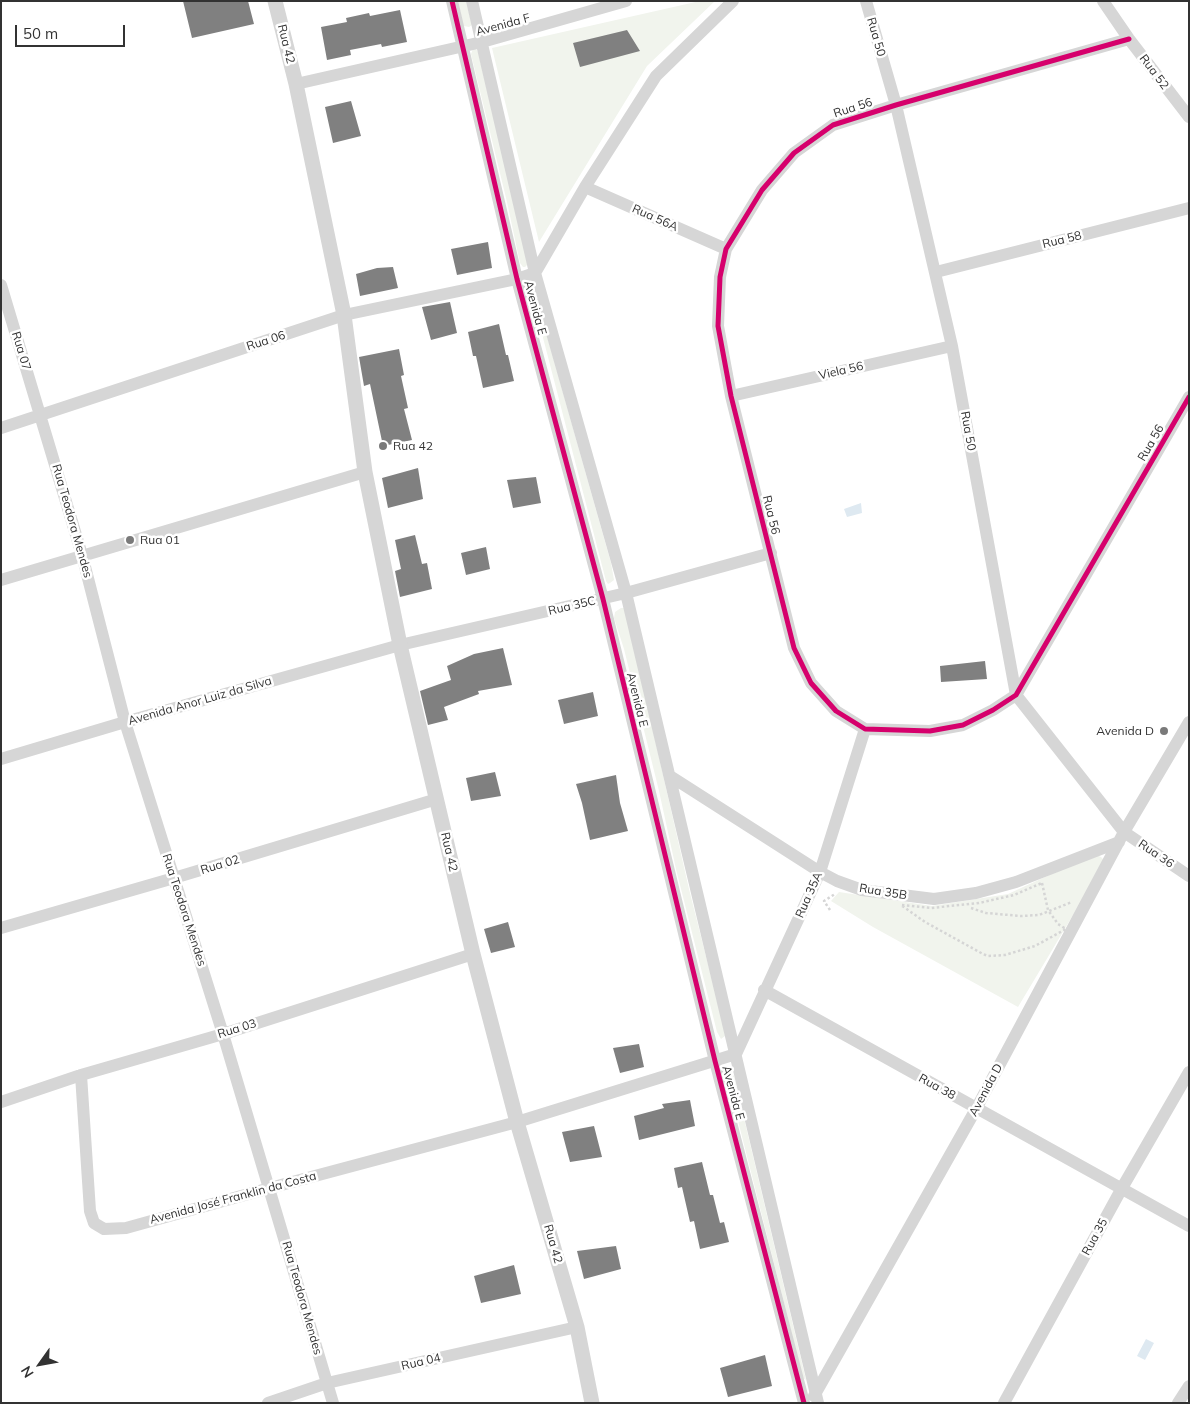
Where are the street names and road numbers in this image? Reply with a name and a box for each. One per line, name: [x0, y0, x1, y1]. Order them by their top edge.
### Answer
street label: Avenida F: [474, 11, 532, 39]
street label: Rua 50: [864, 16, 888, 58]
street label: Rua 42: [274, 23, 298, 65]
street label: Rua 52: [1136, 52, 1172, 92]
street label: Rua 56: [832, 95, 874, 121]
street label: Rua 56A: [630, 202, 680, 234]
street label: Rua 58: [1041, 228, 1083, 252]
street label: Avenida E: [521, 279, 549, 337]
street label: Rua 06: [245, 328, 287, 354]
street label: Rua 07: [8, 330, 34, 372]
street label: Viela 56: [817, 359, 865, 383]
street label: Rua 50: [957, 410, 979, 452]
street label: Rua 56: [1135, 422, 1167, 464]
street label: Rua Teodora Mendes: [49, 463, 95, 579]
street label: Rua 56: [759, 494, 783, 536]
street label: Rua 35C: [547, 594, 597, 618]
street label: Avenida E: [623, 671, 651, 729]
street label: Avenida Anor Luiz da Silva: [127, 674, 273, 728]
street label: Rua 42: [437, 831, 461, 873]
street label: Rua 36: [1135, 837, 1177, 871]
street label: Rua Teodora Mendes: [159, 852, 209, 968]
street label: Rua 02: [199, 852, 241, 878]
street label: Rua 35A: [793, 870, 825, 920]
street label: Rua 35B: [858, 881, 908, 903]
street label: Rua 03: [216, 1016, 258, 1042]
street label: Avenida D: [966, 1061, 1006, 1119]
street label: Avenida E: [719, 1064, 747, 1122]
street label: Rua 38: [916, 1071, 958, 1103]
street label: Avenida José Franklin da Costa: [148, 1169, 318, 1227]
street label: Rua 35: [1079, 1216, 1111, 1258]
street label: Rua 42: [541, 1223, 565, 1265]
street label: Rua Teodora Mendes: [279, 1240, 325, 1356]
street label: Rua 04: [400, 1350, 442, 1374]

